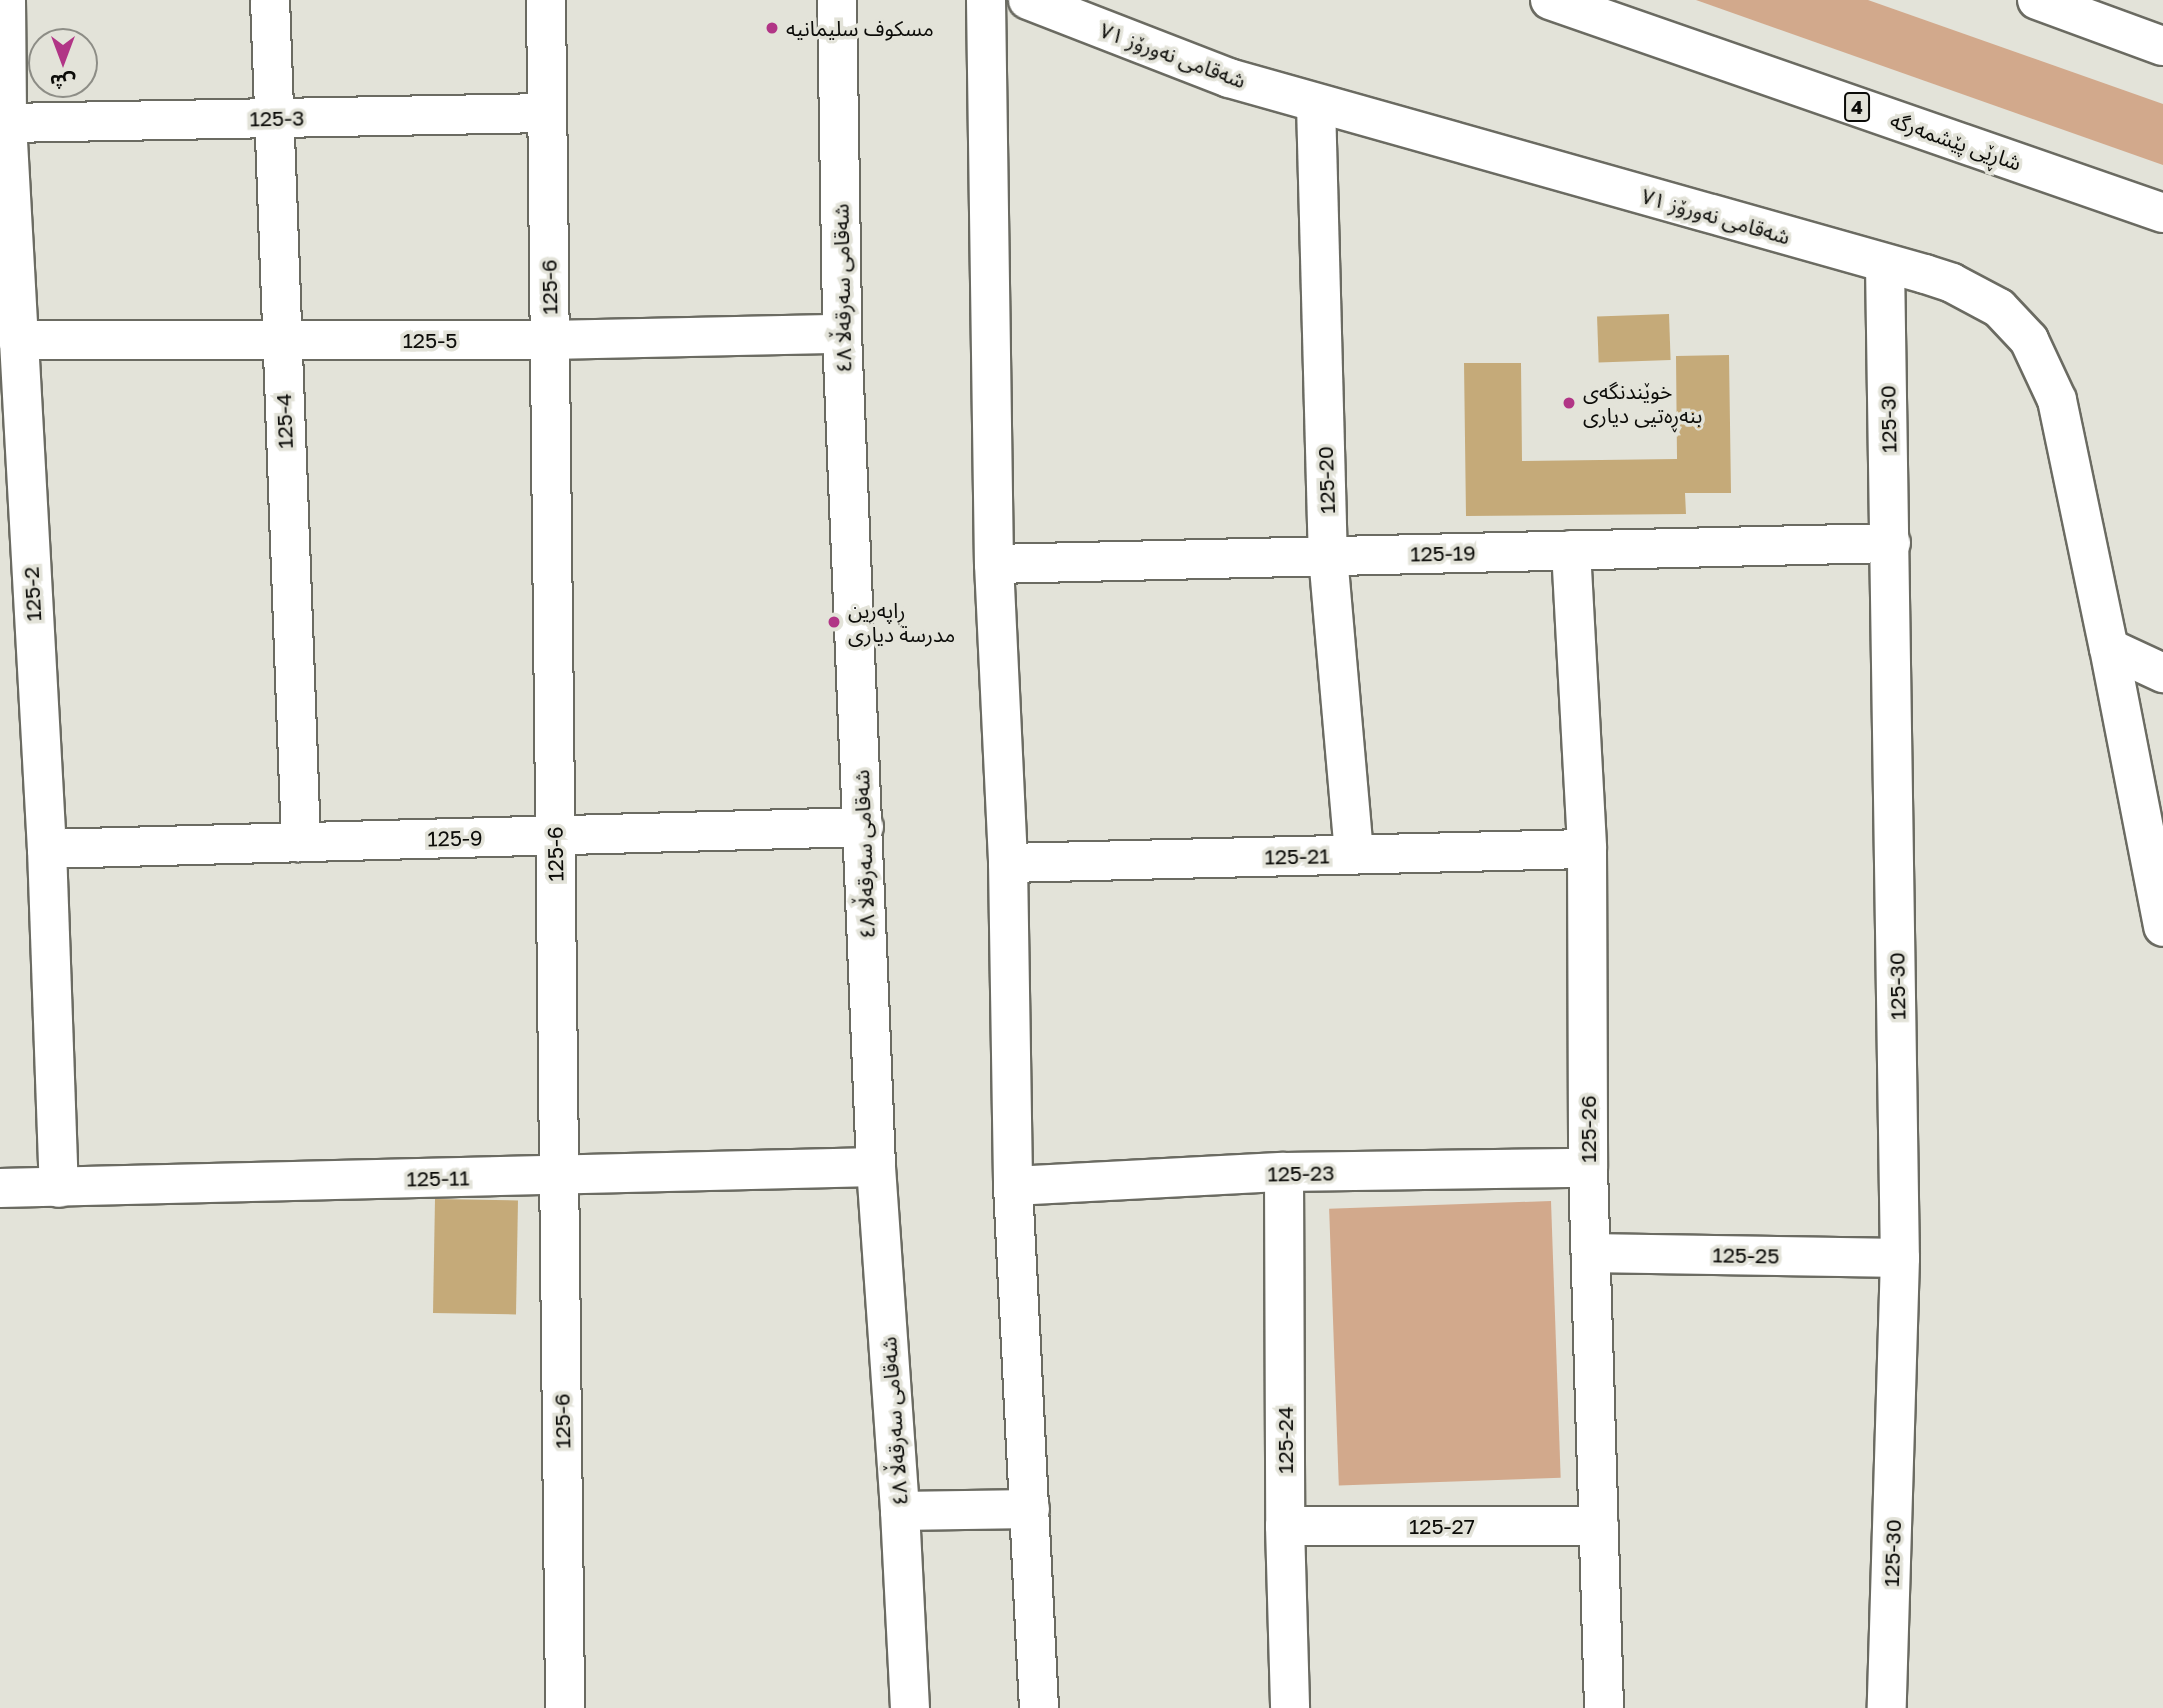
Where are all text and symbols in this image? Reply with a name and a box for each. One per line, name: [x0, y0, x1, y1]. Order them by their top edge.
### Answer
place label: مسكوف سليمانيه: [786, 15, 934, 41]
street label: شەقامی نەورۆز ٧١: [1097, 17, 1249, 93]
marker: مسكوف سليمانيه: [764, 20, 780, 36]
north arrow: [28, 28, 98, 98]
text: ش: [50, 71, 76, 94]
road number: 4: [1843, 92, 1871, 122]
street label: 125-3: [249, 105, 305, 131]
street label: شاڕێی پێشمەرگە: [1887, 107, 2025, 175]
street label: شەقامی نەورۆز ٧١: [1639, 183, 1793, 249]
street label: شەقامی سەرقەڵا ٤٨: [828, 203, 856, 373]
street label: 125-6: [536, 259, 562, 315]
street label: 125-5: [403, 327, 457, 353]
place label: خوێندنگەی بنەڕەتیی دیاری: [1583, 378, 1702, 428]
street label: 125-30: [1875, 385, 1901, 453]
street label: 125-4: [270, 393, 298, 449]
marker: خوێندنگەی بنەڕەتیی دیاری: [1561, 395, 1577, 411]
street label: 125-20: [1312, 446, 1340, 514]
street label: 125-19: [1410, 540, 1476, 566]
street label: 125-2: [18, 566, 46, 622]
place label: ڕاپەڕین مدرسة ديارى: [848, 597, 955, 647]
marker: ڕاپەڕین مدرسة ديارى: [826, 614, 842, 630]
street label: شەقامی سەرقەڵا ٤٨: [848, 769, 880, 939]
street label: 125-9: [427, 825, 483, 851]
street label: 125-6: [542, 826, 568, 882]
street label: 125-21: [1264, 843, 1330, 869]
street label: 125-30: [1884, 952, 1910, 1020]
street label: 125-26: [1575, 1095, 1601, 1163]
street label: 125-23: [1267, 1160, 1335, 1186]
street label: 125-11: [406, 1165, 470, 1191]
street label: 125-25: [1712, 1242, 1780, 1268]
street label: شەقامی سەرقەڵا ٤٨: [876, 1336, 912, 1506]
street label: 125-6: [549, 1393, 575, 1449]
street label: 125-24: [1272, 1406, 1298, 1474]
street label: 125-27: [1409, 1513, 1475, 1539]
street label: 125-30: [1878, 1519, 1906, 1587]

